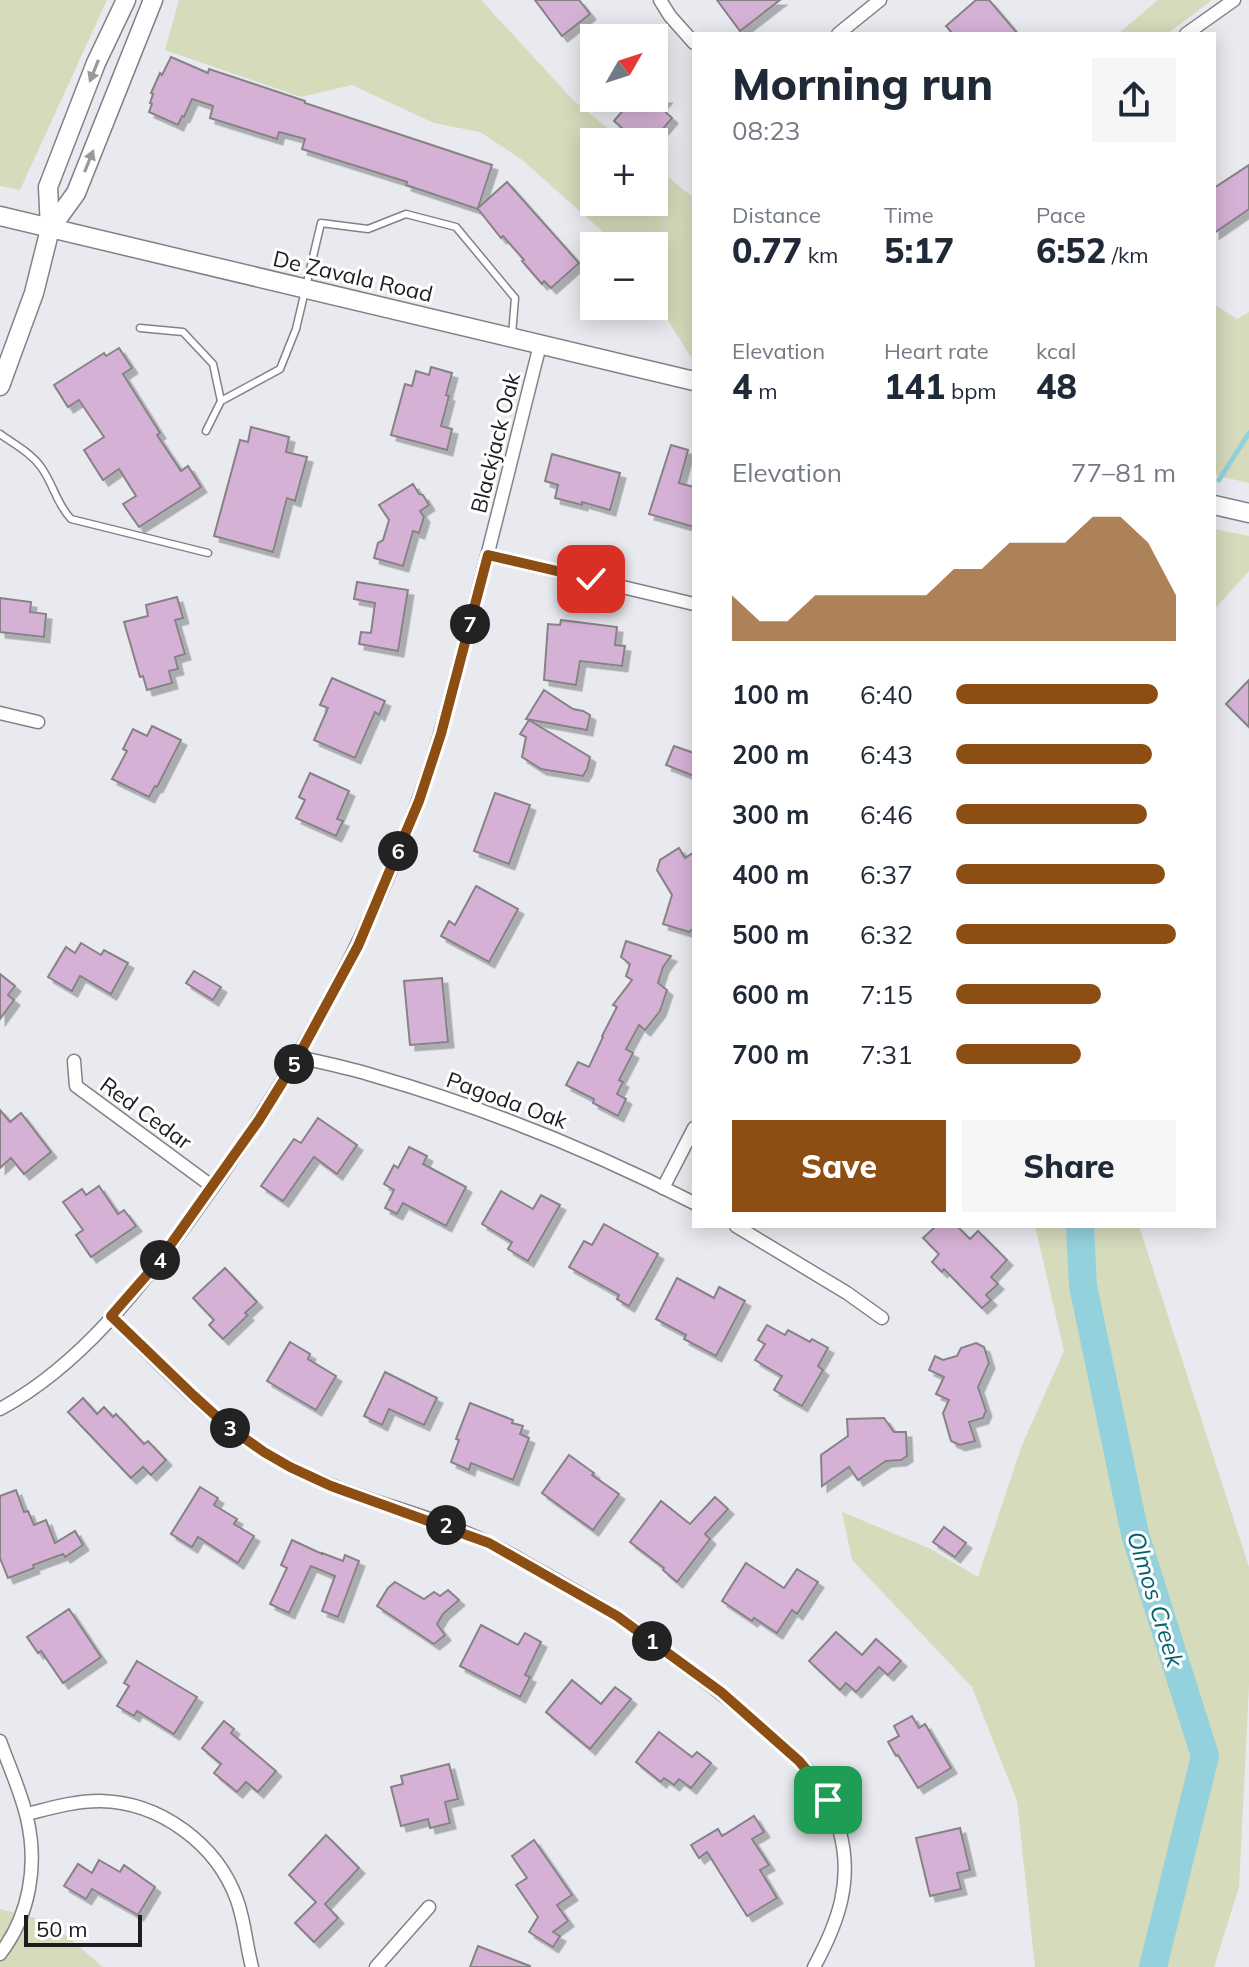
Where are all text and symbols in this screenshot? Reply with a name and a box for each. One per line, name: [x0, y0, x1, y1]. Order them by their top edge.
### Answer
north arrow: [580, 24, 668, 112]
map controls: [580, 24, 668, 320]
text: Morning run: [732, 56, 993, 111]
button: share: [1092, 58, 1176, 142]
one-way arrow: [87, 59, 100, 83]
text: 08:23: [732, 114, 800, 147]
button: +: [580, 128, 668, 216]
one-way arrow: [83, 149, 96, 173]
text: Distance: [732, 201, 821, 229]
text: Time: [884, 201, 934, 229]
text: Pace: [1036, 201, 1086, 229]
text: 0.77: [732, 229, 802, 272]
text: 5:17: [884, 229, 954, 272]
text: 6:52: [1036, 229, 1106, 272]
button: −: [580, 232, 668, 320]
text: km: [802, 241, 838, 269]
text: /km: [1106, 241, 1149, 269]
street label: De Zavala Road: [270, 244, 436, 308]
text: Elevation: [732, 337, 825, 365]
text: Heart rate: [884, 337, 989, 365]
text: kcal: [1036, 337, 1076, 365]
text: 4: [732, 365, 752, 408]
text: 141: [884, 365, 945, 408]
text: 48: [1036, 365, 1077, 408]
street label: Blackjack Oak: [464, 369, 526, 516]
text: m: [752, 377, 777, 405]
text: bpm: [945, 377, 997, 405]
text: Elevation: [732, 456, 842, 489]
text: 77–81 m: [1071, 456, 1176, 489]
pin: [557, 545, 625, 613]
icon: check: [569, 557, 613, 601]
pin: 7: [450, 604, 490, 644]
text: 7: [463, 610, 477, 638]
text: 100 m: [732, 678, 809, 711]
text: 6:40: [860, 678, 913, 711]
text: 200 m: [732, 738, 809, 771]
text: 6:43: [860, 738, 913, 771]
text: 300 m: [732, 798, 809, 831]
text: 6:46: [860, 798, 913, 831]
pin: 6: [378, 831, 418, 871]
text: 6: [391, 837, 405, 865]
text: 400 m: [732, 858, 809, 891]
text: 6:37: [860, 858, 913, 891]
text: 500 m: [732, 918, 809, 951]
text: 6:32: [860, 918, 913, 951]
text: 600 m: [732, 978, 809, 1011]
text: 7:15: [860, 978, 913, 1011]
text: 700 m: [732, 1038, 809, 1071]
text: 7:31: [860, 1038, 913, 1071]
pin: 5: [274, 1044, 314, 1084]
text: 5: [287, 1050, 301, 1078]
street label: Pagoda Oak: [443, 1065, 572, 1135]
street label: Red Cedar: [95, 1070, 197, 1156]
button: Save: [732, 1120, 946, 1212]
button: Share: [962, 1120, 1176, 1212]
pin: 4: [140, 1240, 180, 1280]
text: 4: [153, 1246, 167, 1274]
pin: 3: [210, 1408, 250, 1448]
text: 3: [223, 1414, 237, 1442]
pin: 2: [426, 1505, 466, 1545]
text: 2: [439, 1511, 453, 1539]
water label: Olmos Creek: [1121, 1527, 1191, 1671]
pin: 1: [632, 1621, 672, 1661]
text: 1: [645, 1627, 659, 1655]
pin: [794, 1766, 862, 1834]
icon: arrive: [806, 1778, 850, 1822]
scale bar: [24, 1911, 142, 1947]
text: 50 m: [36, 1915, 87, 1943]

